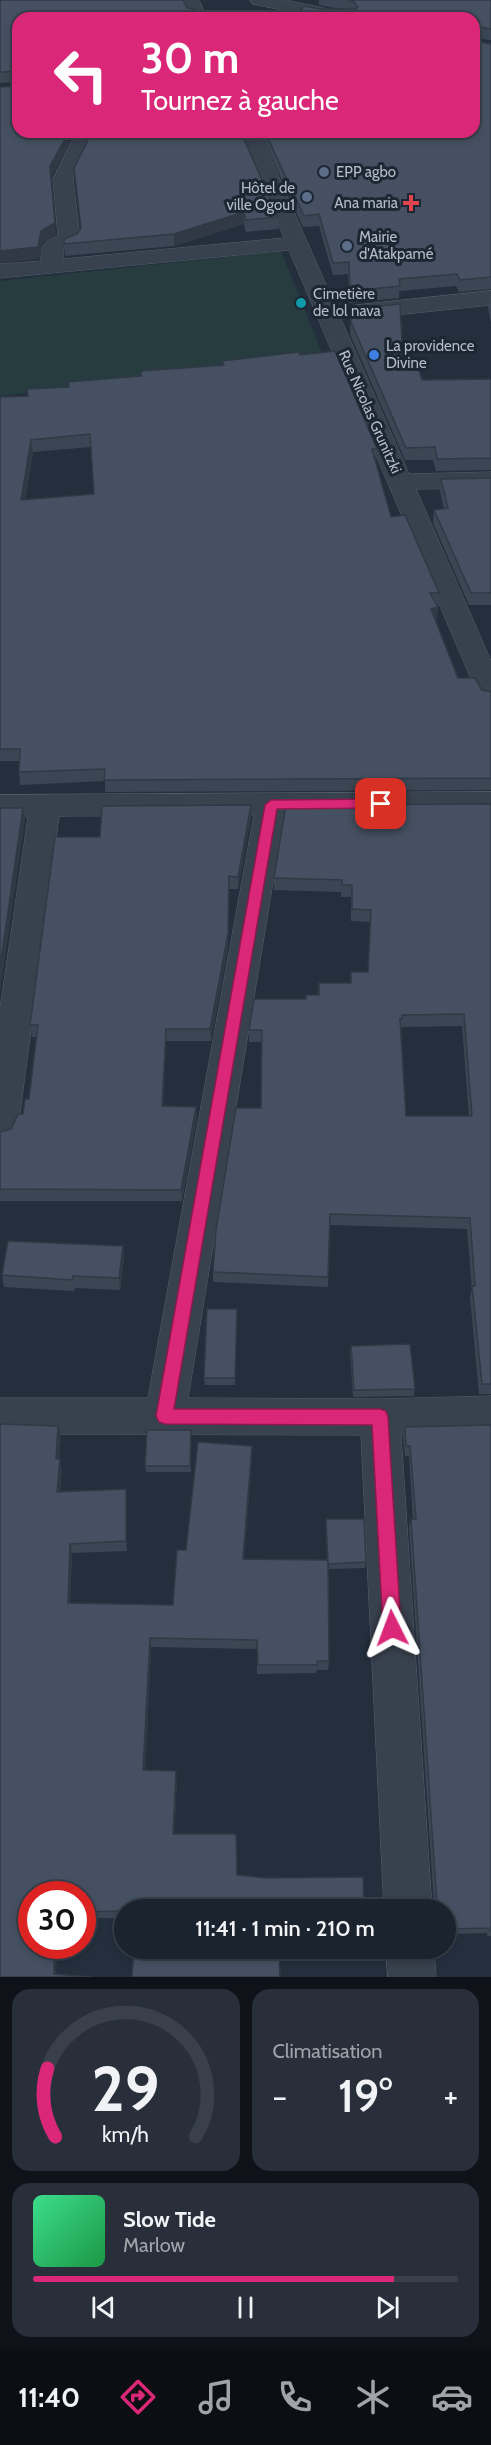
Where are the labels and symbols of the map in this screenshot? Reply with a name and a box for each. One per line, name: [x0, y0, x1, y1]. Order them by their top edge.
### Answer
place label: EPP agbo: [336, 163, 396, 181]
marker: EPP agbo: [317, 165, 331, 179]
place label: Hôtel de ville Ogou1: [226, 179, 295, 214]
marker: Hôtel de ville Ogou1: [300, 190, 314, 204]
place label: Ana maria: [334, 194, 399, 212]
marker: Ana maria: [402, 194, 420, 212]
place label: Mairie d'Atakpamé: [359, 228, 434, 263]
marker: Mairie d'Atakpamé: [340, 239, 354, 253]
place label: Cimetière de lol nava: [313, 285, 382, 320]
marker: Cimetière de lol nava: [294, 296, 308, 310]
place label: La providence Divine: [386, 337, 475, 372]
street label: Rue Nicolas Grunitzki: [335, 348, 405, 476]
marker: La providence Divine: [367, 348, 381, 362]
pin: [355, 778, 406, 829]
position arrow: [360, 1596, 424, 1660]
speed limit sign: 30: [18, 1881, 96, 1959]

